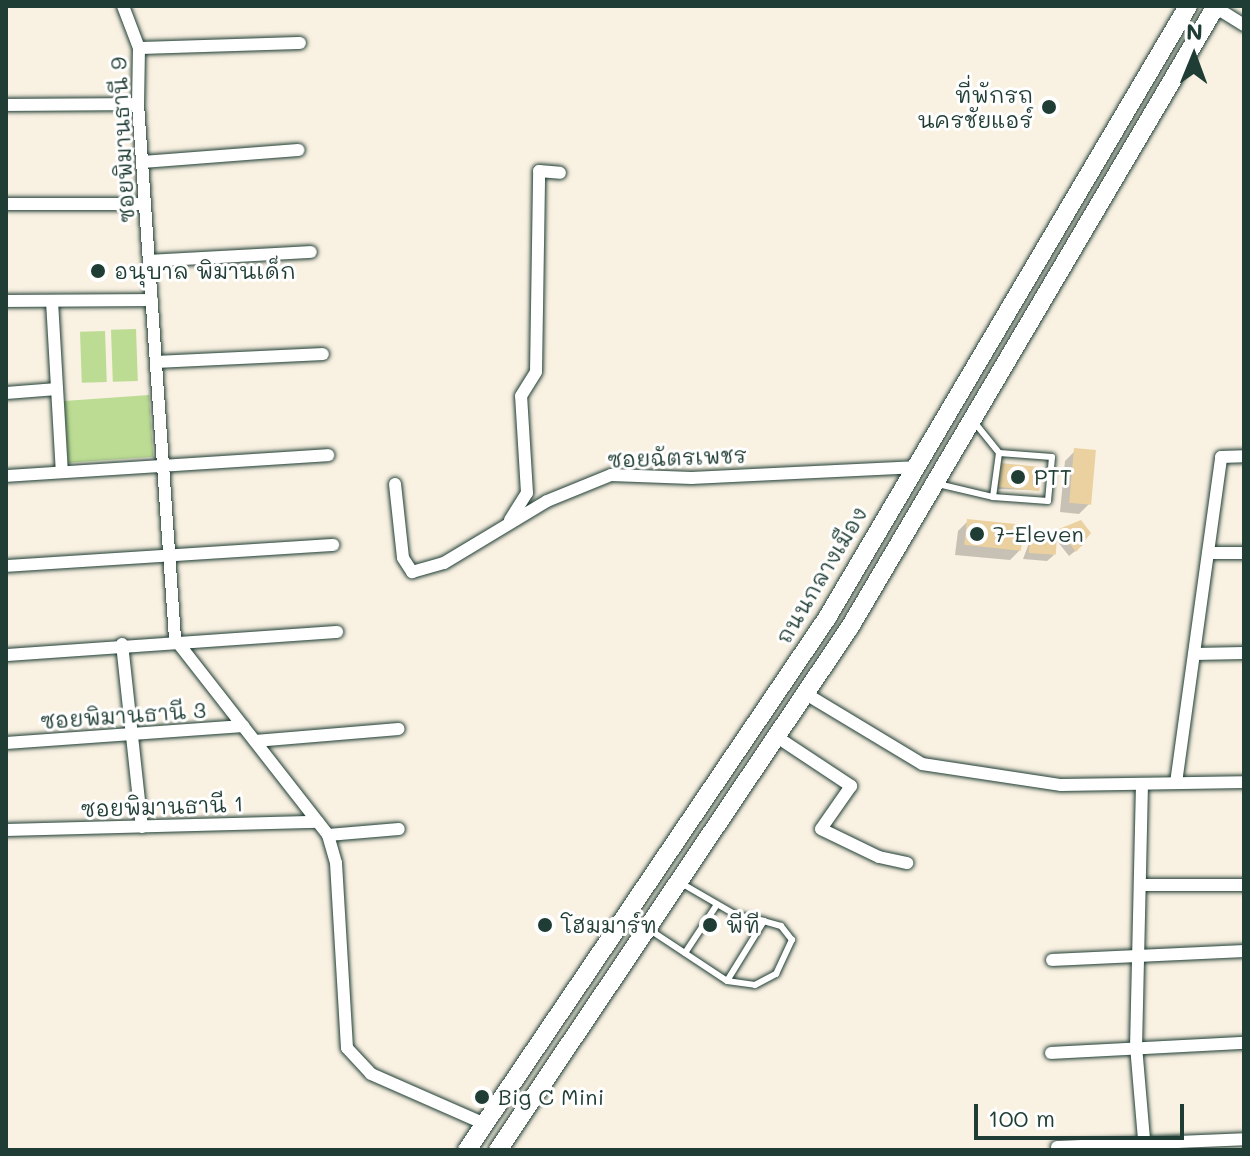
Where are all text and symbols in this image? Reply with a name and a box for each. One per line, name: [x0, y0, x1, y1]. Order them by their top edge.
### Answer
north arrow: [1154, 16, 1234, 96]
text: N: [1186, 17, 1203, 46]
street label: ซอยพิมานธานี 9: [104, 56, 140, 224]
place label: ที่พักรถ นครชัยแอร์: [917, 81, 1033, 132]
marker: ที่พักรถ นครชัยแอร์: [1040, 98, 1058, 116]
place label: อนุบาล พิมานเด็ก: [114, 258, 296, 284]
marker: อนุบาล พิมานเด็ก: [89, 262, 107, 280]
street label: ซอยฉัตรเพชร: [607, 441, 747, 473]
place label: PTT: [1034, 464, 1072, 490]
marker: PTT: [1009, 468, 1027, 486]
street label: ถนนกลางเมือง: [770, 502, 872, 648]
place label: 7-Eleven: [993, 521, 1084, 547]
marker: 7-Eleven: [968, 525, 986, 543]
street label: ซอยพิมานธานี 3: [39, 696, 207, 734]
street label: ซอยพิมานธานี 1: [80, 790, 244, 822]
place label: โฮมมาร์ท: [561, 912, 657, 938]
place label: พีที: [726, 912, 760, 938]
marker: โฮมมาร์ท: [536, 916, 554, 934]
marker: พีที: [701, 916, 719, 934]
place label: Big C Mini: [498, 1084, 604, 1110]
marker: Big C Mini: [473, 1088, 491, 1106]
scale bar: [978, 1088, 1188, 1138]
text: 100 m: [988, 1102, 1055, 1133]

